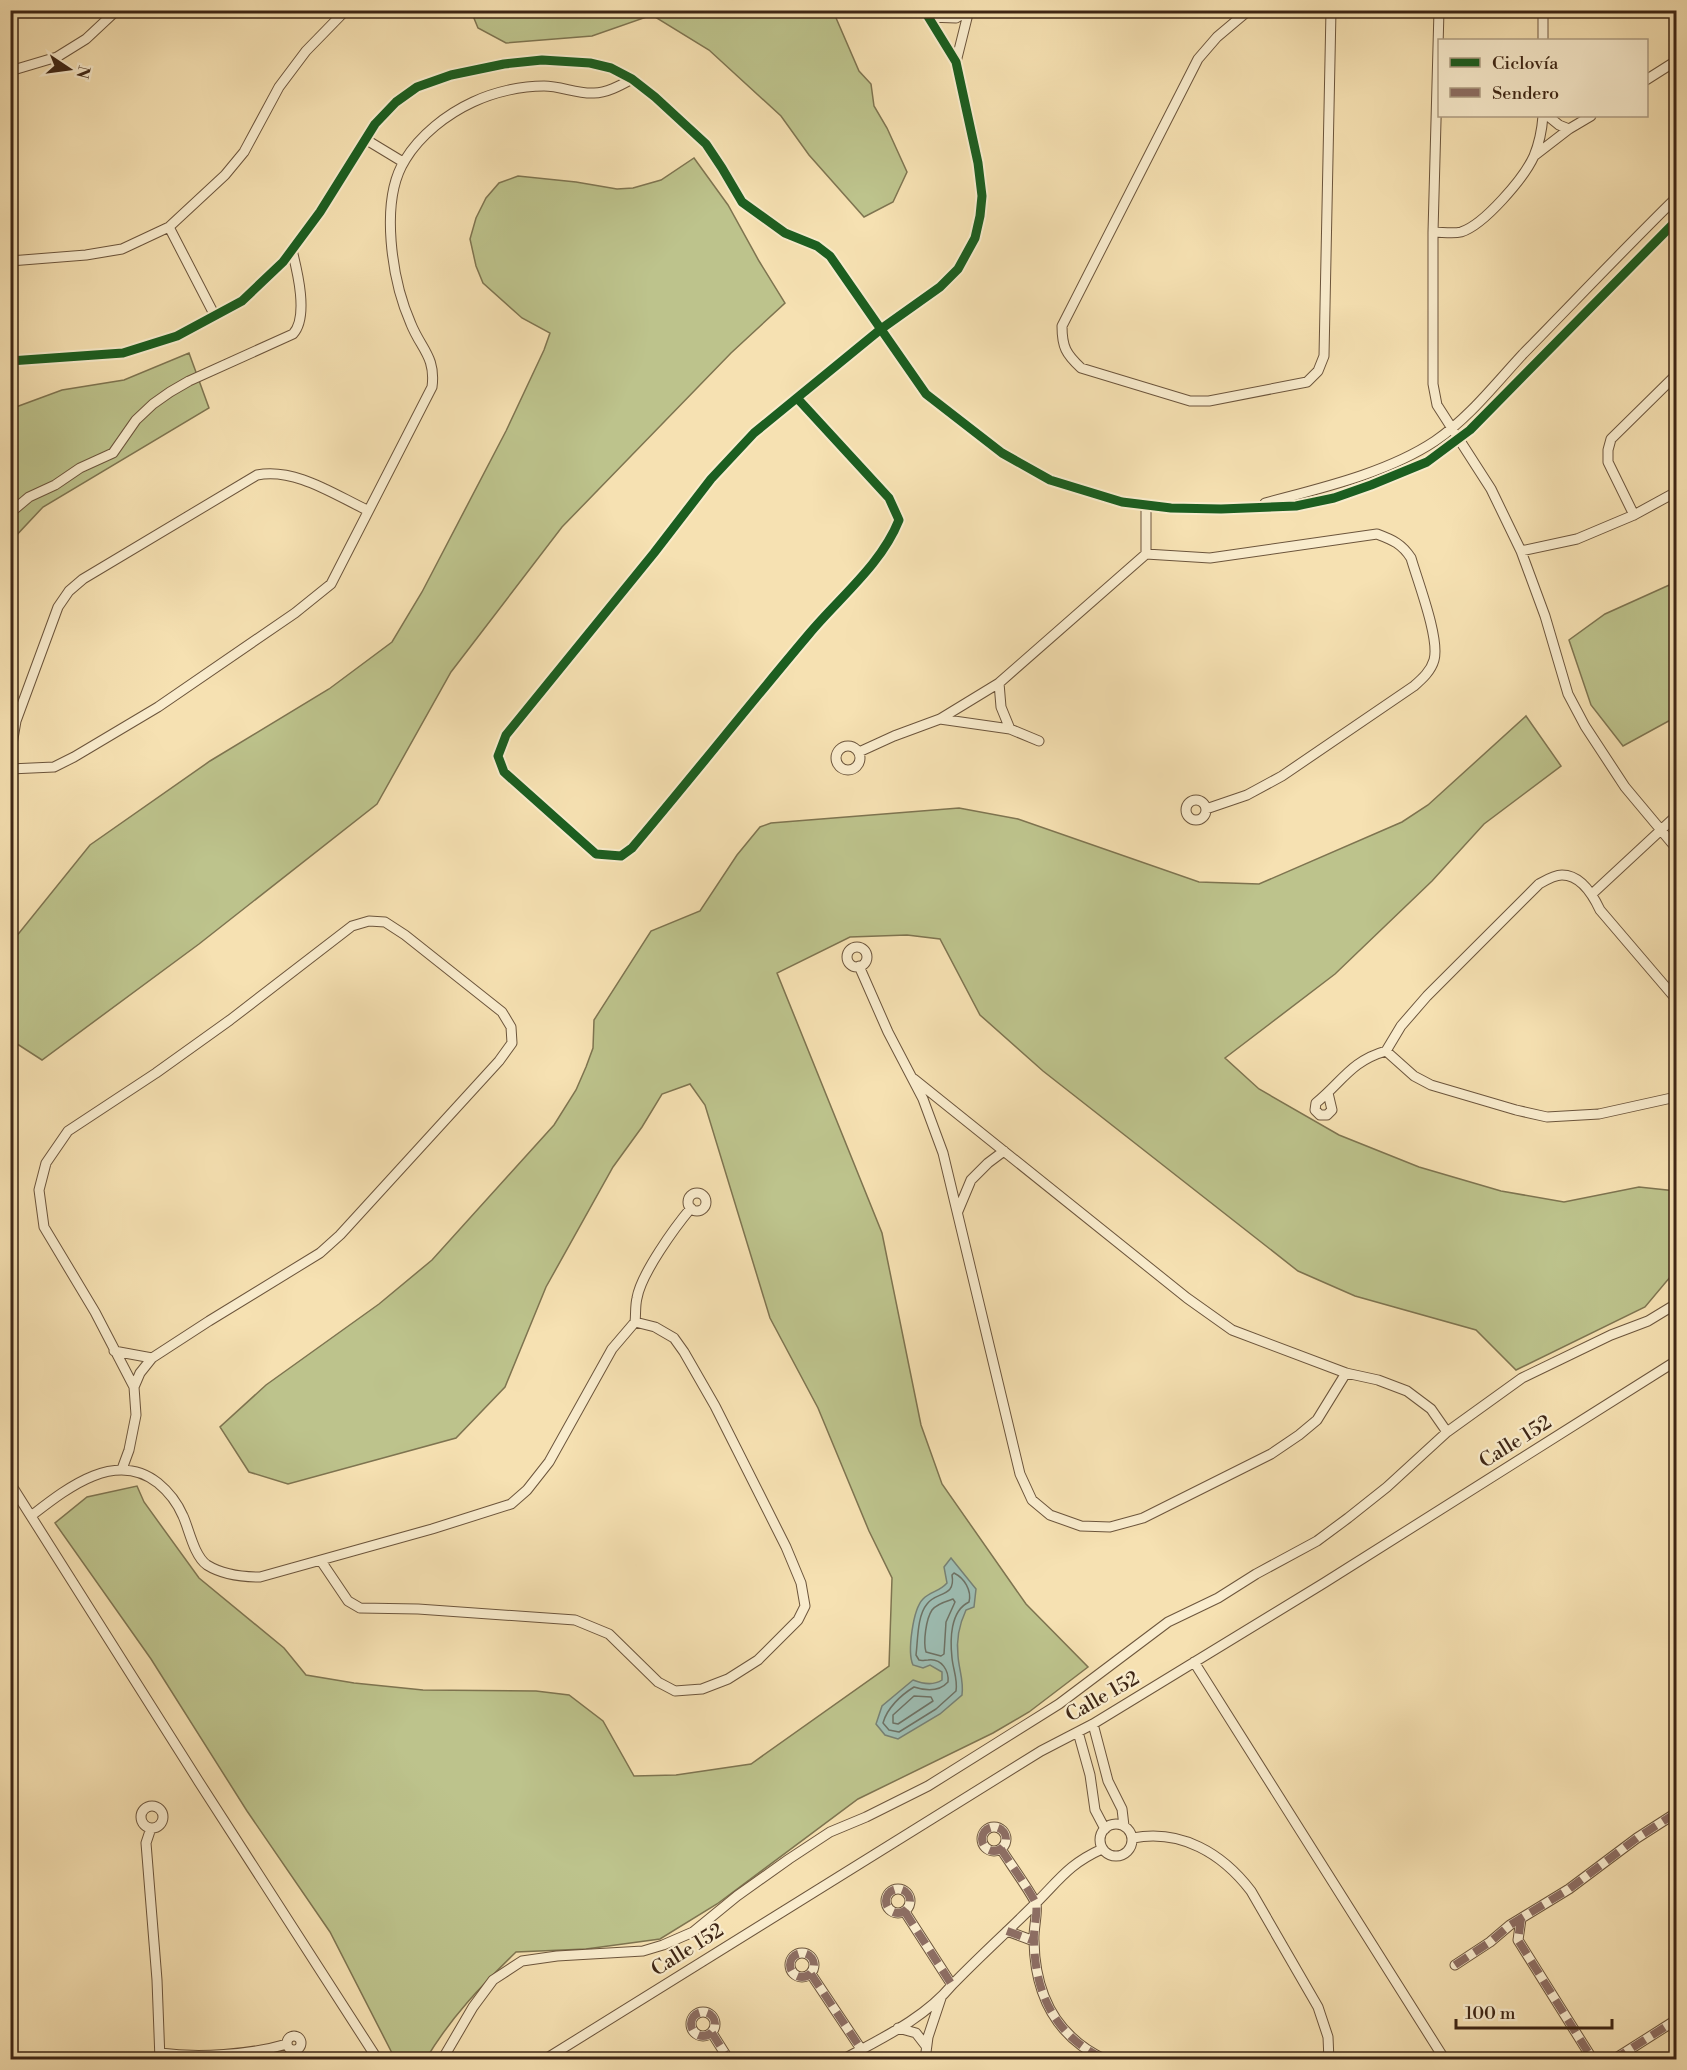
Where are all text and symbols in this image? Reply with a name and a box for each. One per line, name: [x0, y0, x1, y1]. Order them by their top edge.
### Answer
north arrow: [39, 39, 99, 99]
legend: [1438, 39, 1648, 117]
text: Ciclovía: [1492, 52, 1559, 75]
text: N: [71, 64, 94, 81]
text: Sendero: [1492, 82, 1559, 105]
street label: Calle 152: [1475, 1410, 1557, 1474]
street label: Calle 152: [1061, 1666, 1144, 1728]
street label: Calle 152: [647, 1918, 729, 1982]
scale bar: [1456, 1992, 1612, 2030]
text: 100 m: [1465, 2002, 1516, 2025]

